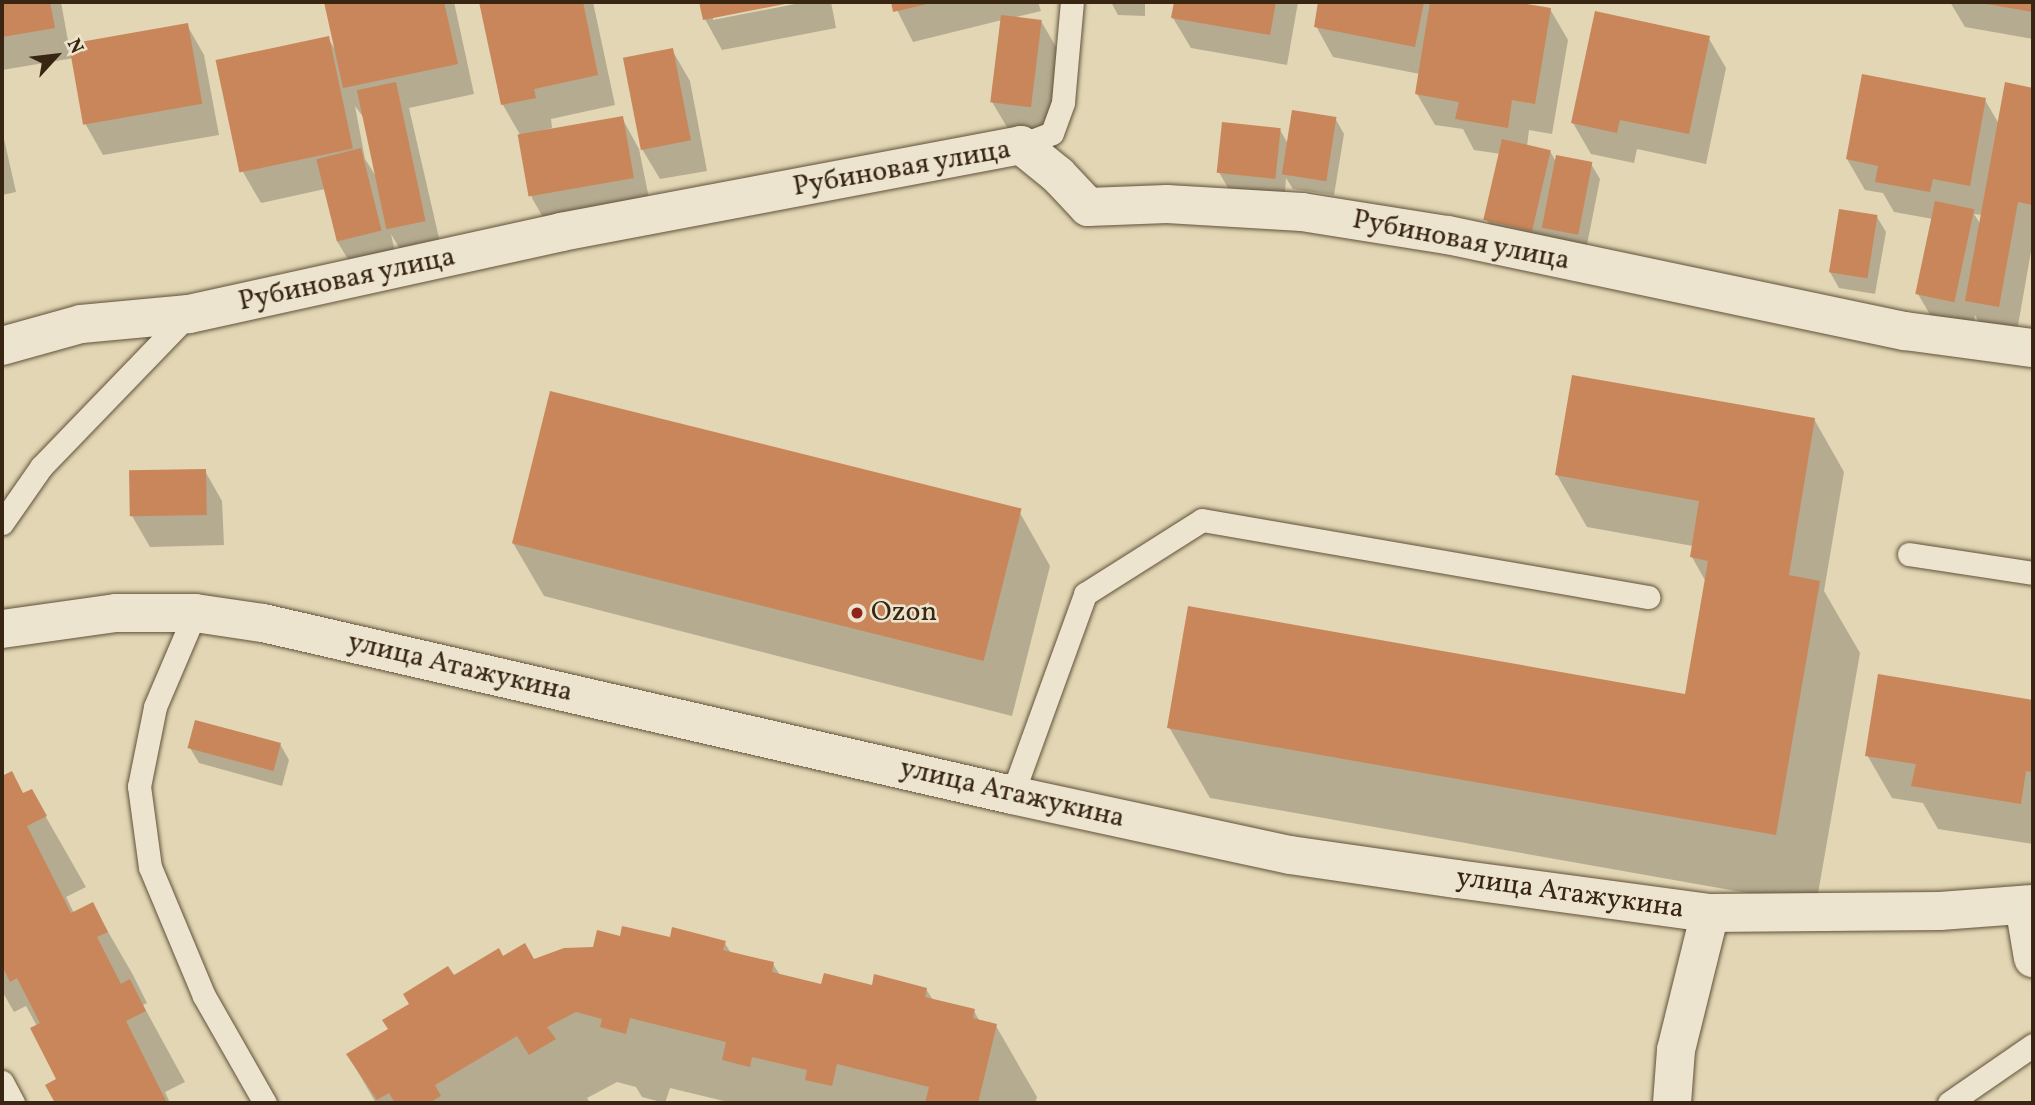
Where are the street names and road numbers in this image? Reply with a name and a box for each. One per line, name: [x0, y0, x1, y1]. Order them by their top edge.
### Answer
street label: Рубиновая улица: [790, 133, 1014, 205]
street label: Рубиновая улица: [1349, 203, 1573, 279]
street label: Рубиновая улица: [235, 241, 459, 319]
street label: улица Атажукина: [344, 626, 576, 710]
street label: улица Атажукина: [896, 752, 1128, 836]
street label: улица Атажукина: [1454, 861, 1686, 927]

